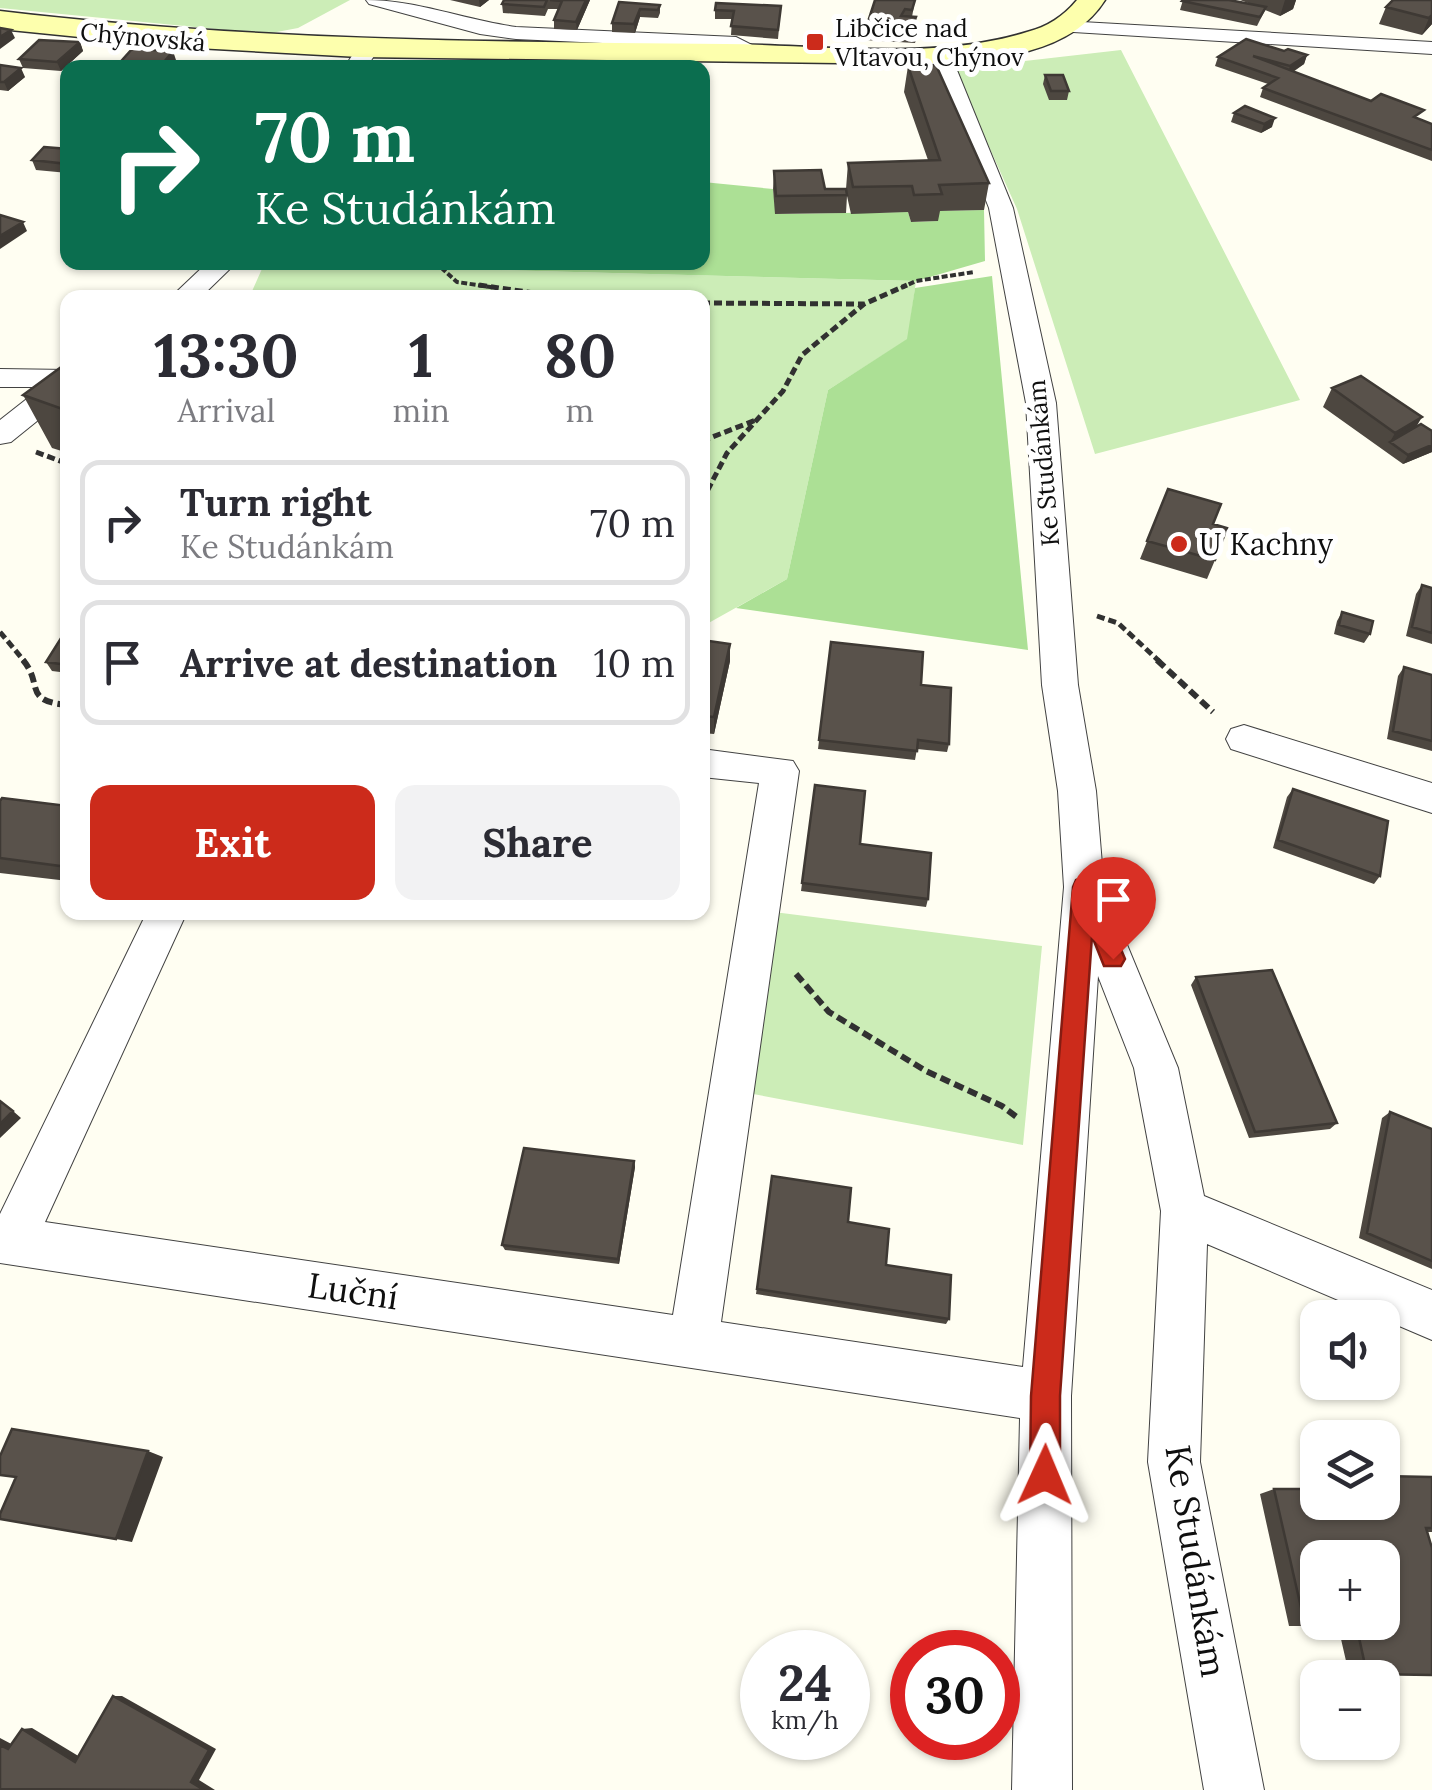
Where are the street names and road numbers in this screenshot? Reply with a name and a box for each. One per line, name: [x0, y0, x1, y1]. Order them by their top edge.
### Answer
street label: Chýnovská: [79, 16, 207, 58]
street label: Ke Studánkám: [1020, 378, 1066, 548]
street label: Luční: [305, 1262, 401, 1320]
street label: Ke Studánkám: [1155, 1442, 1237, 1680]

